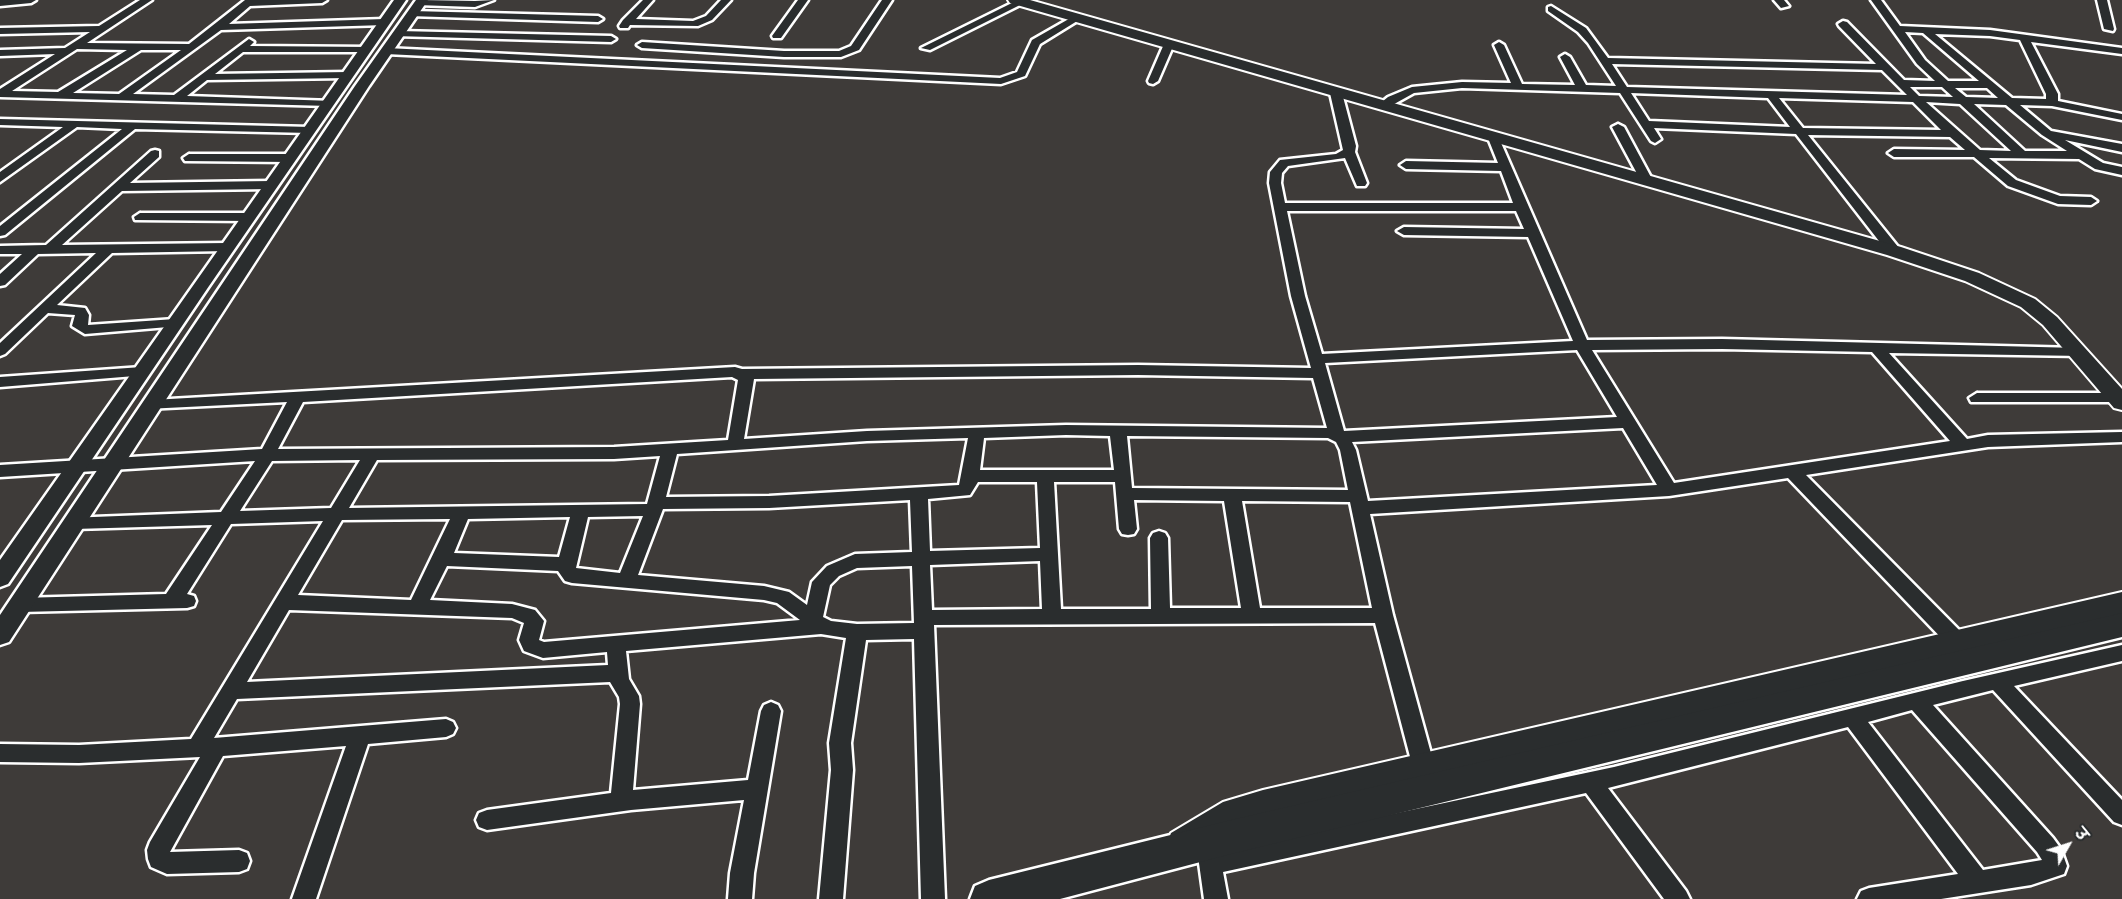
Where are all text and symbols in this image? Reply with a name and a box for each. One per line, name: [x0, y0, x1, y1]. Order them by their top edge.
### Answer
north arrow: [2038, 815, 2098, 875]
text: उ: [2070, 823, 2094, 845]

